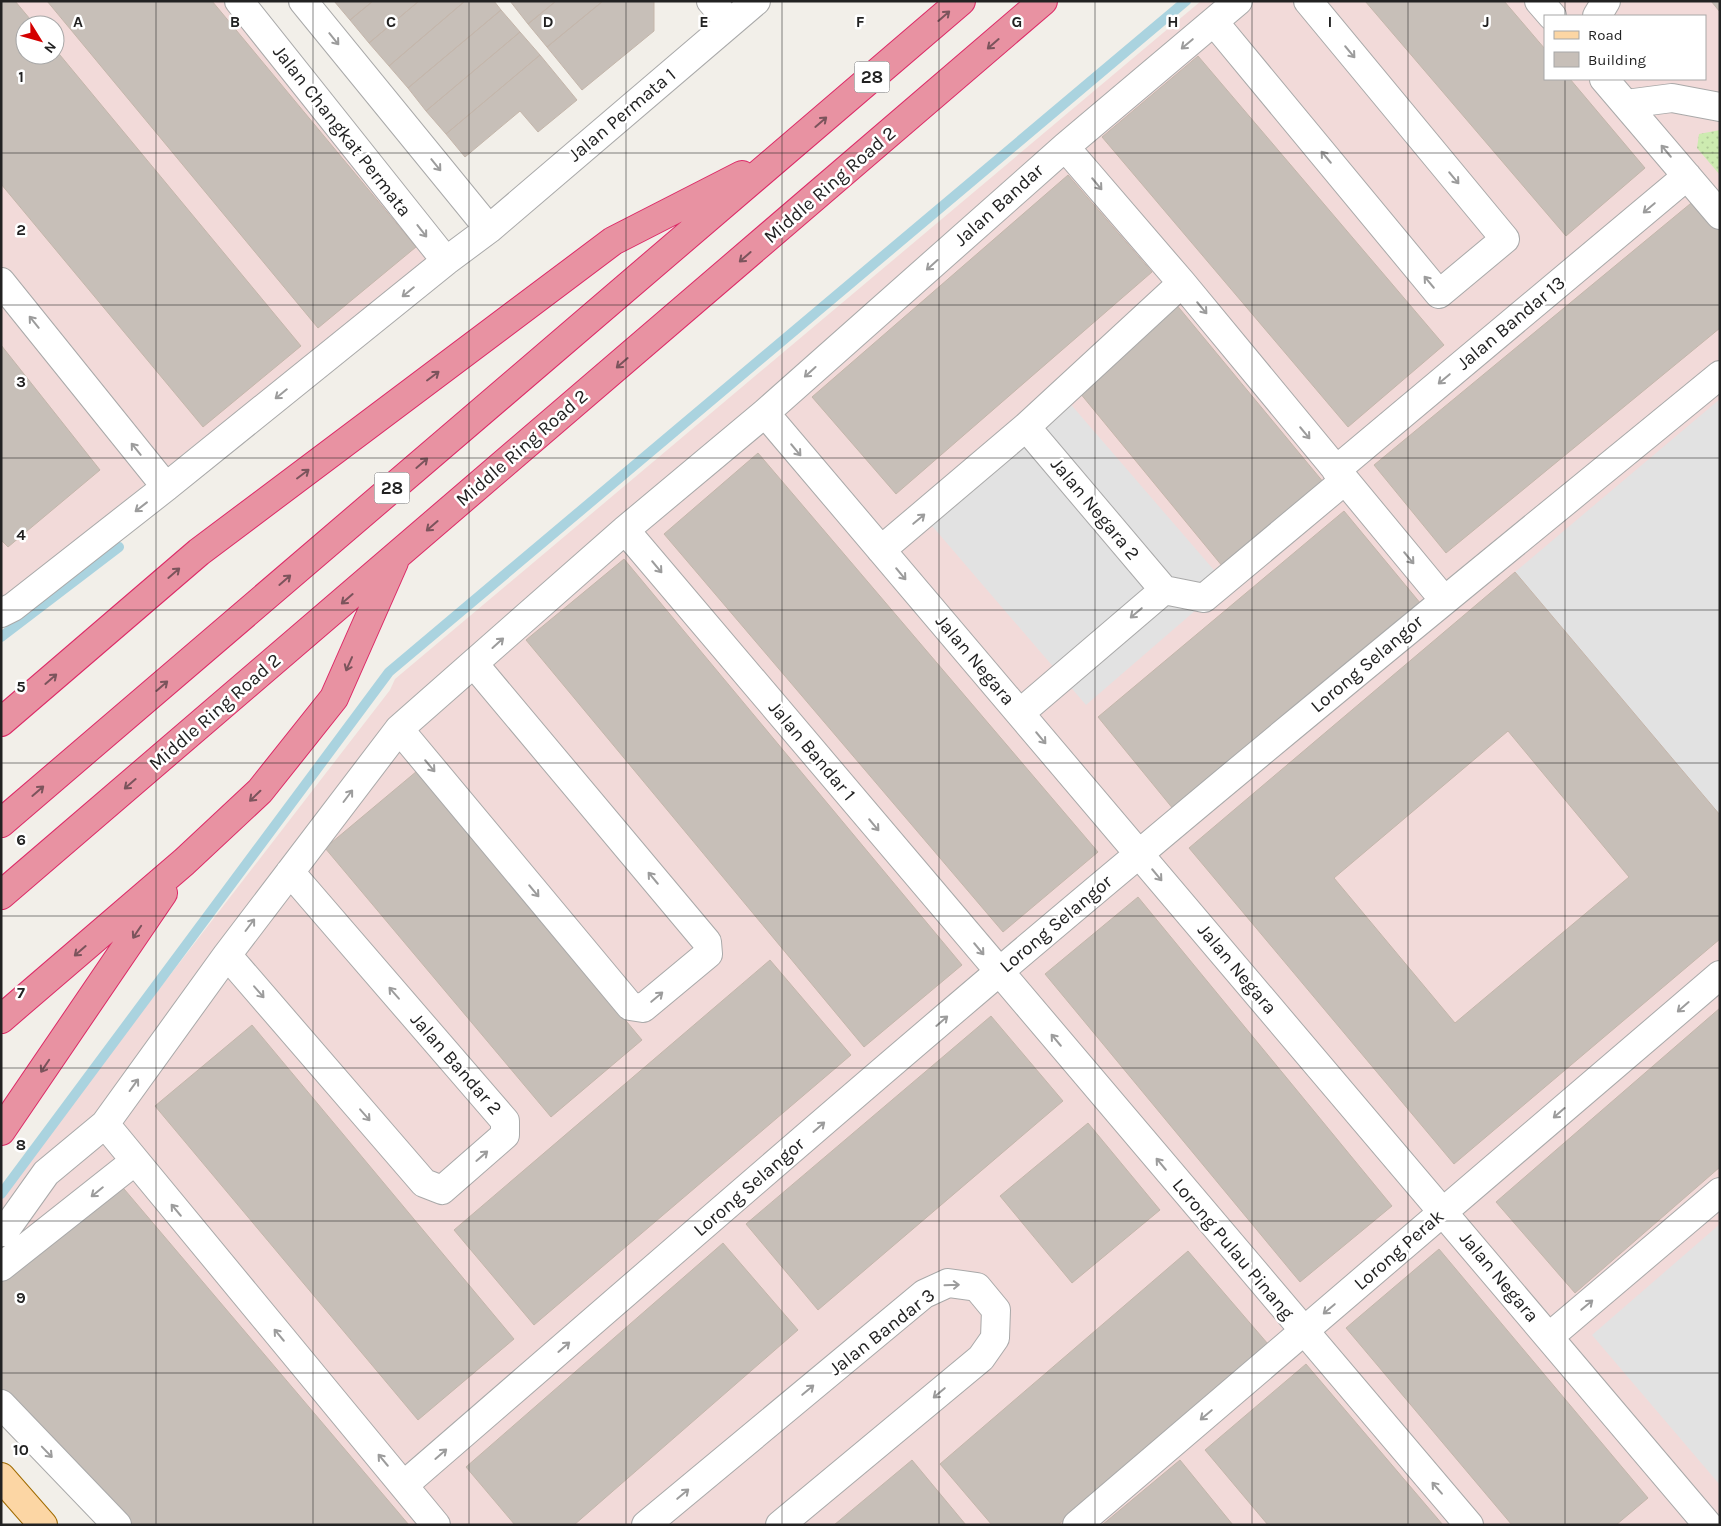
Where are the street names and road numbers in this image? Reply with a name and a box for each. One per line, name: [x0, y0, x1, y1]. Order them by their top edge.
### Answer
street label: Jalan Changkat Permata: [268, 41, 416, 221]
road number: 28: [854, 62, 890, 92]
street label: Jalan Permata 1: [564, 64, 680, 166]
street label: Middle Ring Road 2: [760, 122, 900, 248]
street label: Jalan Bandar: [950, 159, 1048, 251]
street label: Jalan Bandar 13: [1453, 271, 1569, 375]
street label: Middle Ring Road 2: [452, 385, 592, 511]
street label: Jalan Negara 2: [1046, 453, 1144, 565]
road number: 28: [374, 472, 410, 503]
street label: Jalan Negara: [931, 610, 1019, 710]
street label: Lorong Selangor: [1306, 611, 1428, 717]
street label: Middle Ring Road 2: [145, 649, 285, 775]
street label: Jalan Bandar 1: [764, 697, 860, 805]
street label: Lorong Selangor: [995, 871, 1117, 977]
street label: Jalan Negara: [1193, 919, 1281, 1019]
street label: Jalan Bandar 2: [406, 1009, 506, 1119]
street label: Lorong Selangor: [689, 1133, 809, 1241]
street label: Lorong Pulau Pinang: [1168, 1174, 1299, 1324]
street label: Lorong Perak: [1350, 1205, 1449, 1295]
street label: Jalan Negara: [1455, 1227, 1543, 1327]
street label: Jalan Bandar 3: [825, 1284, 939, 1380]

